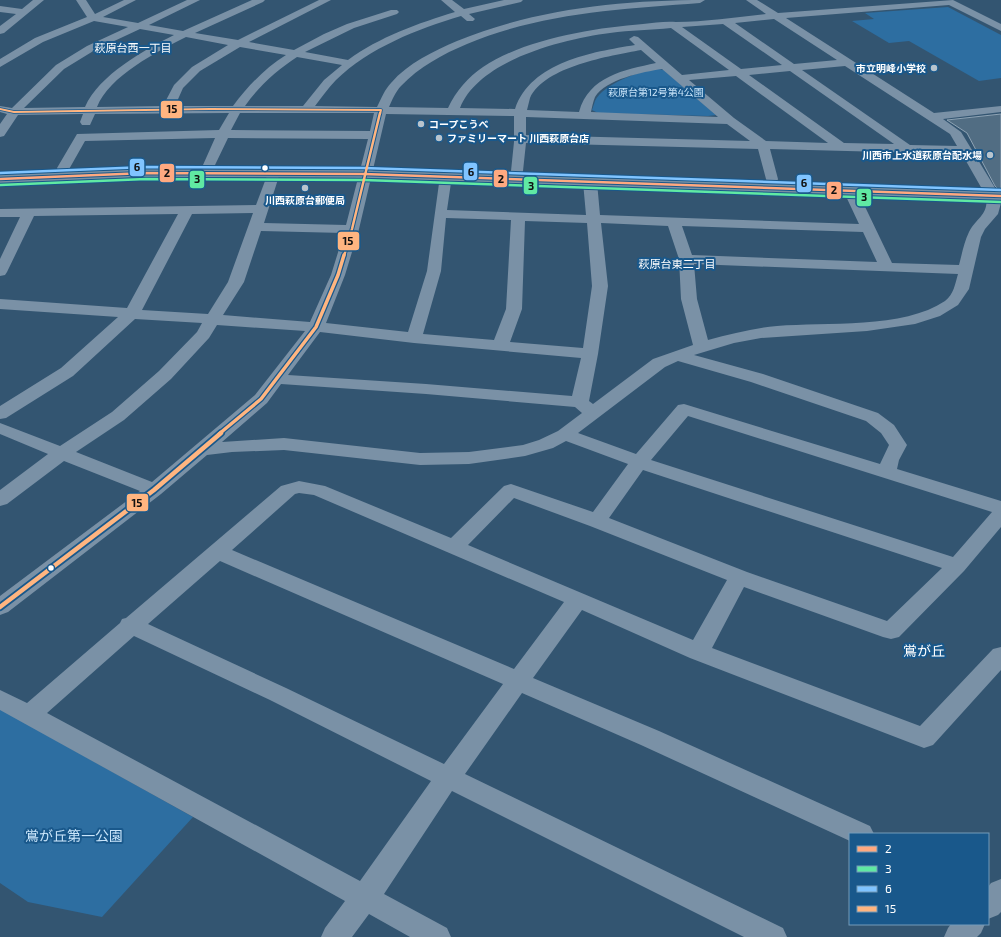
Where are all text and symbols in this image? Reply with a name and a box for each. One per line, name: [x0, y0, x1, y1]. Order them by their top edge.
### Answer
district label: 萩原台西一丁目: [95, 41, 172, 54]
place label: 市立明峰小学校: [856, 62, 926, 74]
marker: 市立明峰小学校: [929, 63, 939, 73]
park label: 萩原台第12号第4公園: [608, 86, 704, 98]
line badge: 15: [160, 100, 183, 119]
text: 15: [167, 102, 177, 115]
place label: コープこうべ: [429, 118, 488, 130]
marker: コープこうべ: [416, 119, 426, 129]
place label: ファミリーマート 川西萩原台店: [447, 132, 589, 144]
marker: ファミリーマート 川西萩原台店: [434, 133, 444, 143]
place label: 川西市上水道萩原台配水場: [862, 149, 982, 161]
marker: 川西市上水道萩原台配水場: [985, 150, 995, 160]
line badge: 6: [129, 158, 145, 177]
text: 6: [134, 160, 141, 173]
line badge: 6: [463, 162, 478, 181]
line badge: 2: [159, 163, 175, 183]
unlabelled marker: [260, 163, 270, 173]
text: 6: [468, 165, 475, 178]
text: 2: [164, 166, 170, 179]
line badge: 2: [493, 169, 508, 188]
line badge: 3: [189, 170, 205, 189]
text: 3: [194, 172, 200, 185]
text: 2: [498, 172, 504, 185]
line badge: 6: [796, 174, 812, 193]
line badge: 3: [523, 176, 538, 195]
text: 6: [801, 176, 808, 189]
text: 3: [528, 179, 534, 192]
line badge: 2: [826, 181, 842, 200]
marker: 川西萩原台郵便局: [300, 183, 310, 193]
text: 2: [831, 183, 837, 196]
line badge: 3: [856, 188, 872, 207]
text: 3: [861, 190, 867, 203]
place label: 川西萩原台郵便局: [265, 194, 345, 206]
line badge: 15: [337, 231, 360, 251]
text: 15: [343, 234, 353, 247]
district label: 萩原台東二丁目: [639, 257, 716, 270]
line badge: 15: [126, 493, 149, 512]
text: 15: [132, 496, 142, 509]
unlabelled marker: [46, 563, 56, 573]
district label: 鴬が丘: [903, 642, 945, 659]
park label: 鴬が丘第一公園: [25, 827, 123, 844]
legend: [849, 833, 989, 925]
text: 2: [885, 841, 892, 855]
text: 3: [885, 861, 892, 875]
text: 6: [885, 881, 892, 895]
text: 15: [885, 901, 896, 915]

